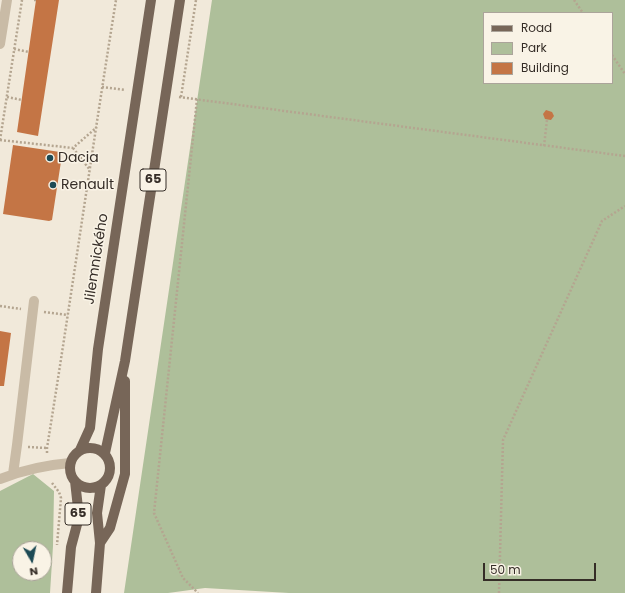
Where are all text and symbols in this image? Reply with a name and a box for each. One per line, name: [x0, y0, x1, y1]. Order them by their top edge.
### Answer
legend: [483, 12, 613, 84]
text: Road: [521, 19, 552, 36]
text: Park: [521, 39, 547, 56]
text: Building: [521, 59, 569, 76]
place label: Dacia: [58, 150, 99, 166]
marker: Dacia: [45, 153, 55, 163]
road number: 65: [140, 169, 166, 191]
place label: Renault: [61, 177, 114, 193]
marker: Renault: [48, 180, 58, 190]
street label: Jilemnického: [81, 212, 113, 306]
road number: 65: [65, 503, 91, 525]
north arrow: [12, 541, 52, 581]
scale bar: [485, 555, 598, 581]
text: 50 m: [490, 561, 521, 578]
text: N: [28, 563, 39, 580]

